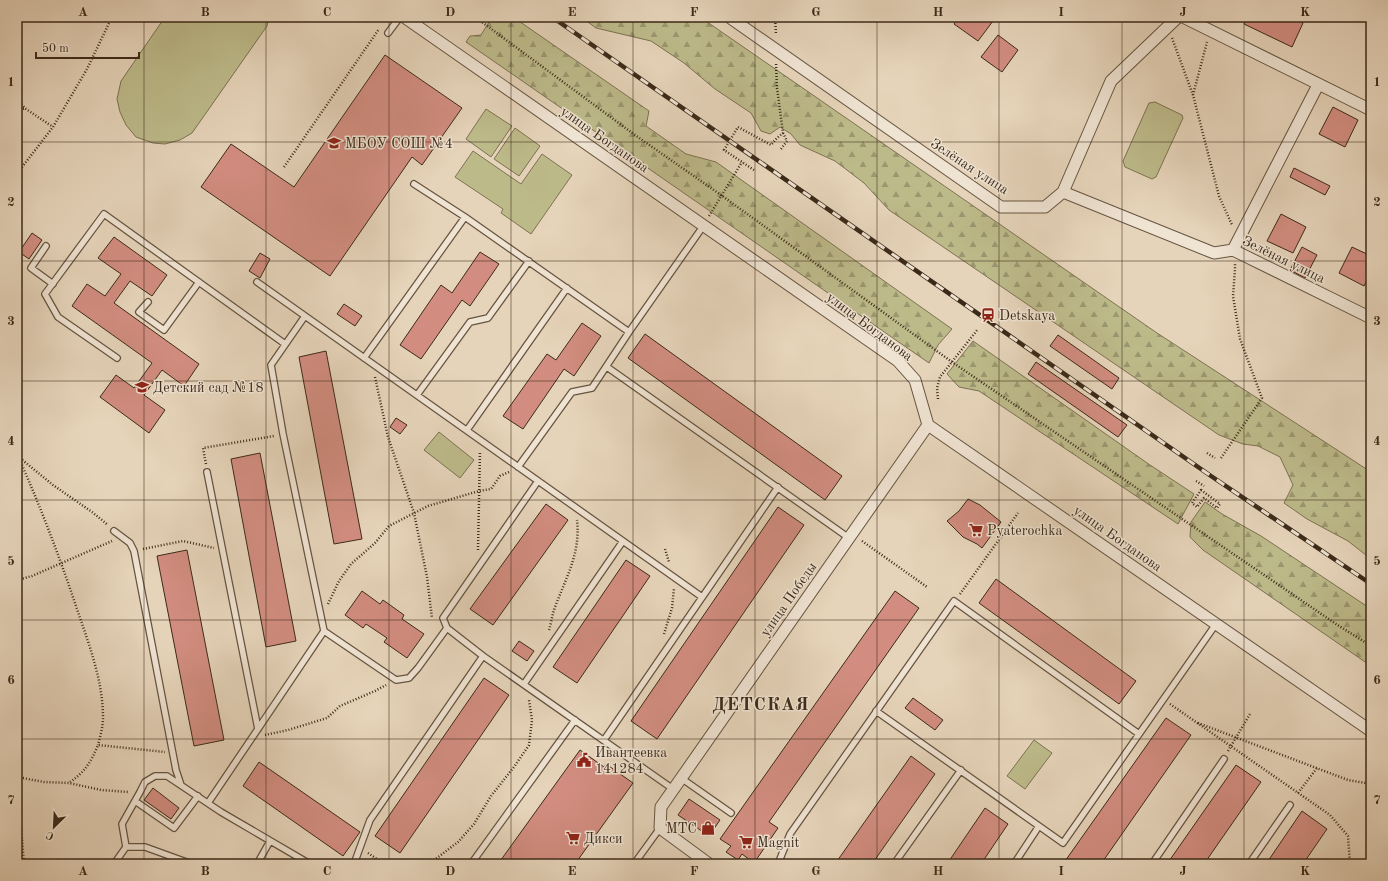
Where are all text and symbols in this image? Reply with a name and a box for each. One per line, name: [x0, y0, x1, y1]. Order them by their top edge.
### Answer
text: A: [78, 6, 88, 19]
text: B: [200, 6, 210, 19]
text: C: [323, 6, 331, 19]
text: D: [445, 6, 455, 19]
text: E: [568, 6, 577, 19]
text: F: [690, 6, 699, 19]
text: G: [811, 6, 821, 19]
text: H: [933, 6, 944, 19]
text: I: [1058, 6, 1064, 19]
text: J: [1179, 6, 1187, 19]
text: K: [1300, 6, 1310, 19]
scale bar: [36, 34, 139, 60]
text: 50 m: [42, 42, 69, 55]
text: 1: [7, 76, 15, 89]
text: 1: [1373, 76, 1381, 89]
street label: улица Богданова: [558, 104, 651, 175]
school or university icon: МБОУ СОШ №4: [326, 135, 342, 151]
street label: Зелёная улица: [928, 136, 1011, 197]
place label: МБОУ СОШ №4: [345, 137, 453, 151]
text: 2: [7, 196, 15, 209]
text: 2: [1373, 196, 1381, 209]
street label: Зелёная улица: [1240, 234, 1327, 286]
street label: улица Богданова: [824, 290, 915, 364]
station icon: Detskaya: [980, 307, 996, 323]
place label: Detskaya: [999, 309, 1055, 323]
text: 3: [7, 315, 15, 328]
text: 3: [1373, 315, 1381, 328]
school or university icon: Детский сад №18: [134, 379, 150, 395]
place label: Детский сад №18: [153, 381, 264, 395]
text: 4: [7, 435, 15, 448]
text: 4: [1373, 435, 1381, 448]
street label: улица Богданова: [1071, 503, 1164, 574]
supermarket icon: Pyaterochka: [968, 522, 984, 538]
place label: Pyaterochka: [987, 524, 1062, 538]
text: 5: [7, 555, 15, 568]
text: 5: [1373, 555, 1381, 568]
street label: улица Победы: [758, 560, 820, 639]
text: 6: [7, 674, 15, 687]
text: 6: [1373, 674, 1381, 687]
district label: ДЕТСКАЯ: [712, 696, 810, 714]
place label: Ивантеевка 141284: [595, 746, 667, 776]
public building icon: Ивантеевка 141284: [576, 752, 592, 768]
text: 7: [7, 794, 15, 807]
text: 7: [1373, 794, 1381, 807]
north arrow: [34, 807, 74, 847]
shop icon: МТС: [700, 820, 716, 836]
place label: МТС: [666, 822, 697, 836]
text: С: [45, 828, 56, 841]
supermarket icon: Дикси: [565, 830, 581, 846]
place label: Дикси: [584, 832, 623, 846]
supermarket icon: Magnit: [738, 834, 754, 850]
place label: Magnit: [757, 836, 800, 850]
text: A: [78, 865, 88, 878]
text: B: [200, 865, 210, 878]
text: C: [323, 865, 331, 878]
text: D: [445, 865, 455, 878]
text: E: [568, 865, 577, 878]
text: F: [690, 865, 699, 878]
text: G: [811, 865, 821, 878]
text: H: [933, 865, 944, 878]
text: I: [1058, 865, 1064, 878]
text: J: [1179, 865, 1187, 878]
text: K: [1300, 865, 1310, 878]

